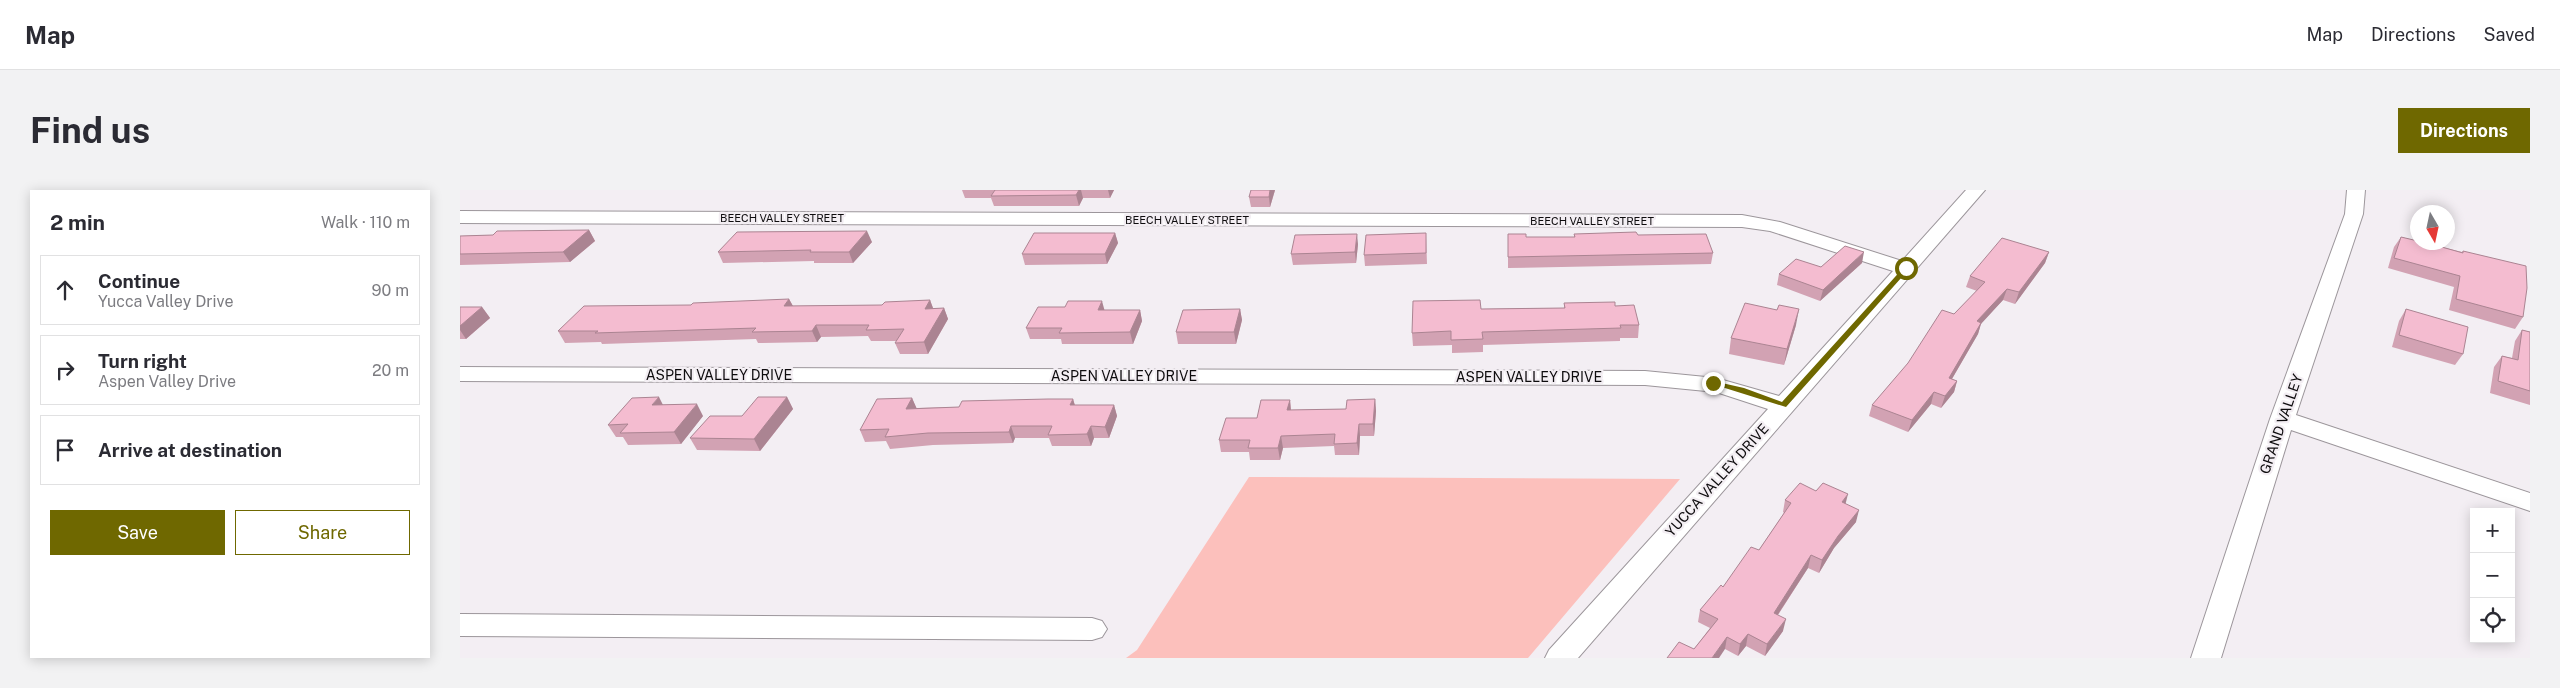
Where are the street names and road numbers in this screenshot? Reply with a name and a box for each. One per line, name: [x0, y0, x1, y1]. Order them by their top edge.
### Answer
street label: BEECH VALLEY STREET: [720, 212, 845, 224]
street label: BEECH VALLEY STREET: [1125, 214, 1250, 226]
street label: BEECH VALLEY STREET: [1530, 215, 1655, 227]
street label: ASPEN VALLEY DRIVE: [646, 367, 792, 383]
street label: ASPEN VALLEY DRIVE: [1051, 368, 1197, 384]
street label: ASPEN VALLEY DRIVE: [1456, 369, 1602, 385]
street label: GRAND VALLEY: [2256, 372, 2306, 476]
street label: YUCCA VALLEY DRIVE: [1662, 420, 1772, 540]

